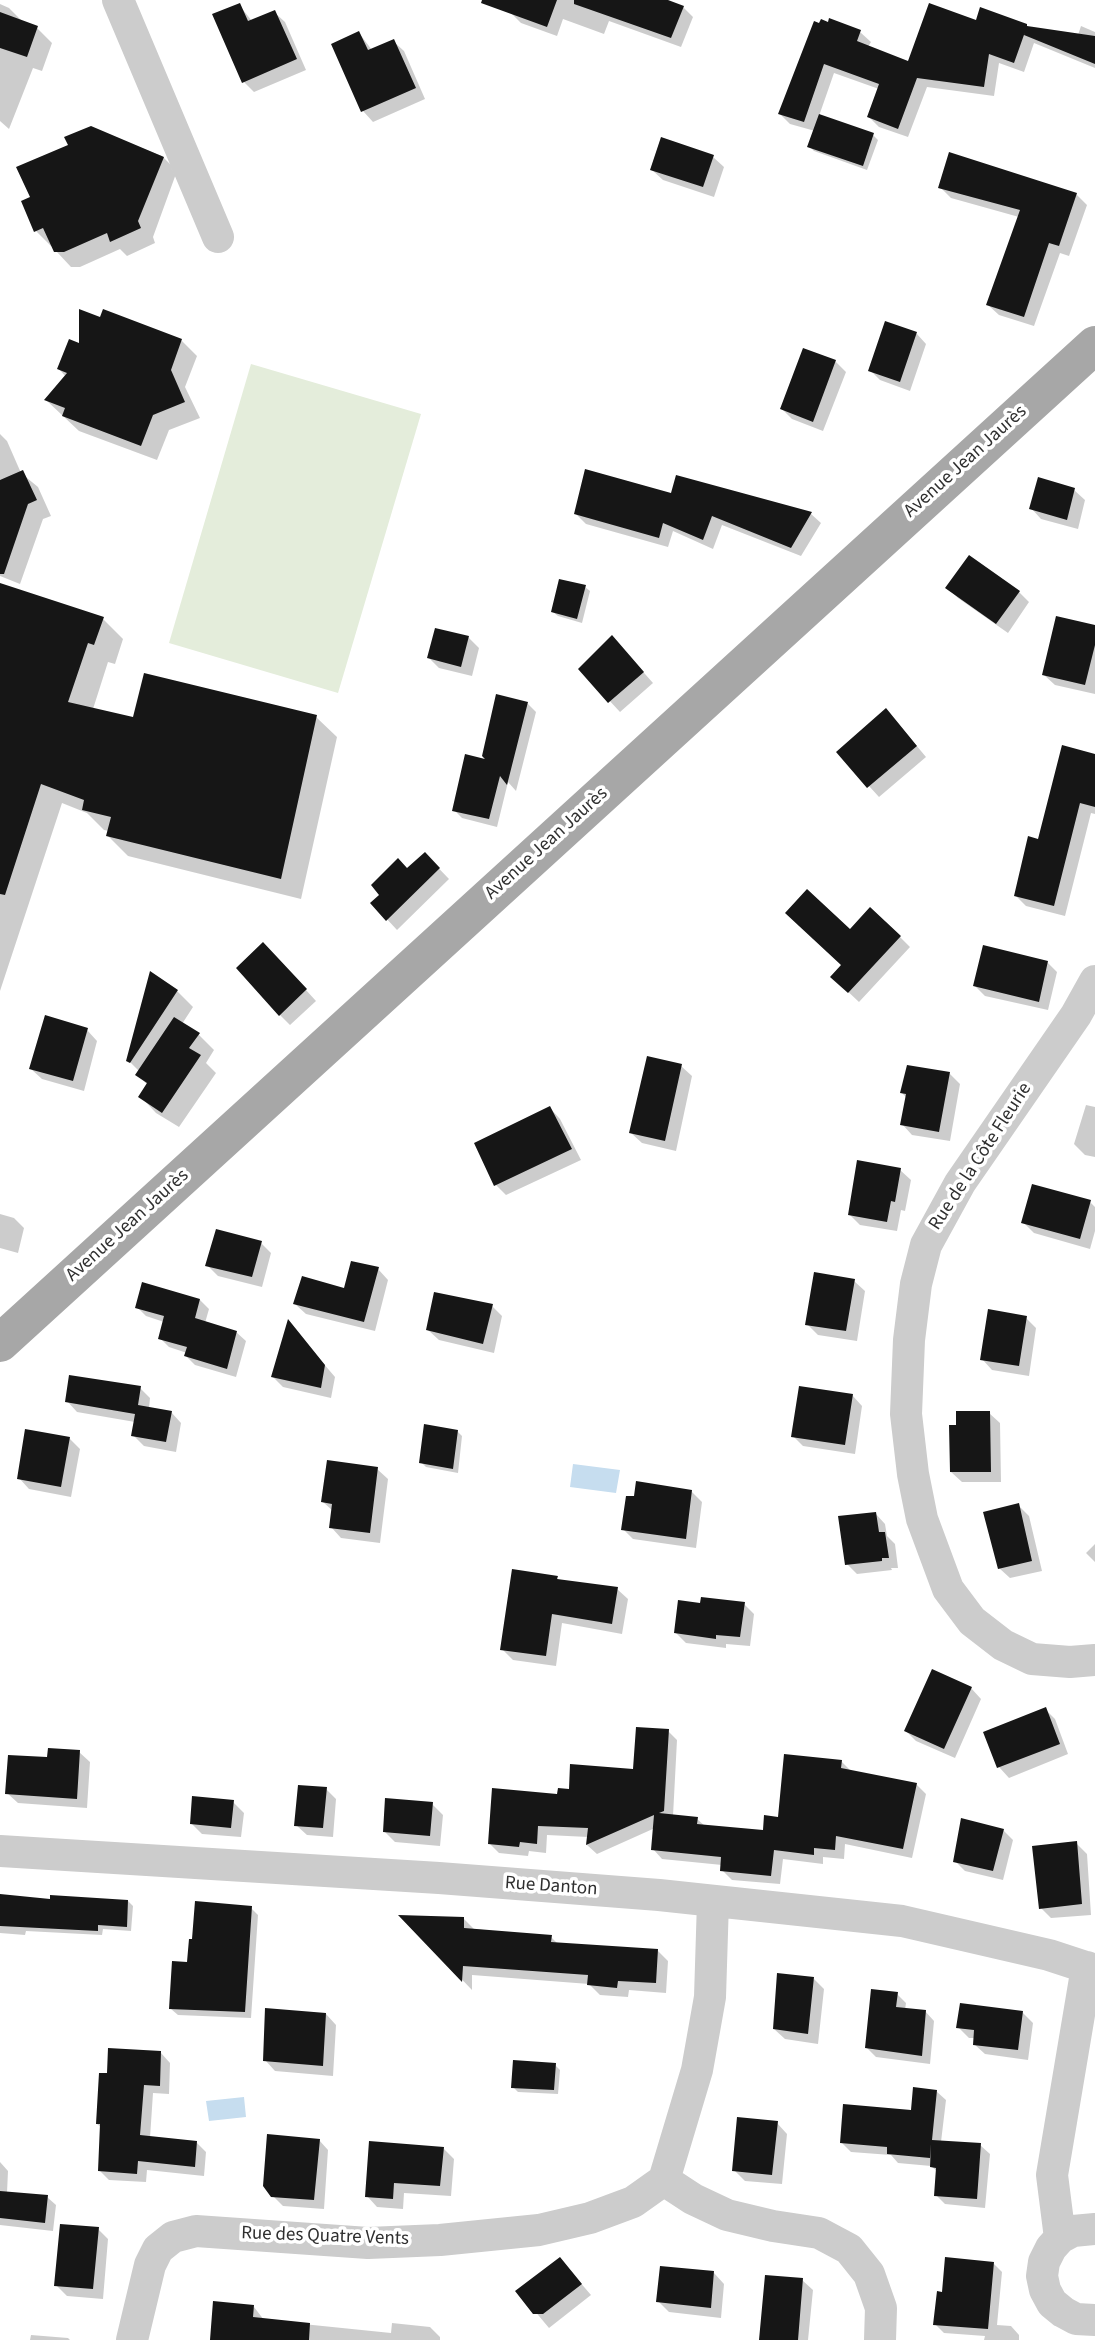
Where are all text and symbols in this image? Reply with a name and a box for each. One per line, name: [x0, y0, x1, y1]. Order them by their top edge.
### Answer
street label: Avenue Jean Jaurès: [900, 401, 1032, 523]
street label: Avenue Jean Jaurès: [481, 783, 613, 905]
street label: Rue de la Côte Fleurie: [925, 1079, 1037, 1235]
street label: Avenue Jean Jaurès: [62, 1165, 194, 1287]
street label: Rue Danton: [504, 1872, 598, 1902]
street label: Rue des Quatre Vents: [241, 2223, 409, 2251]

